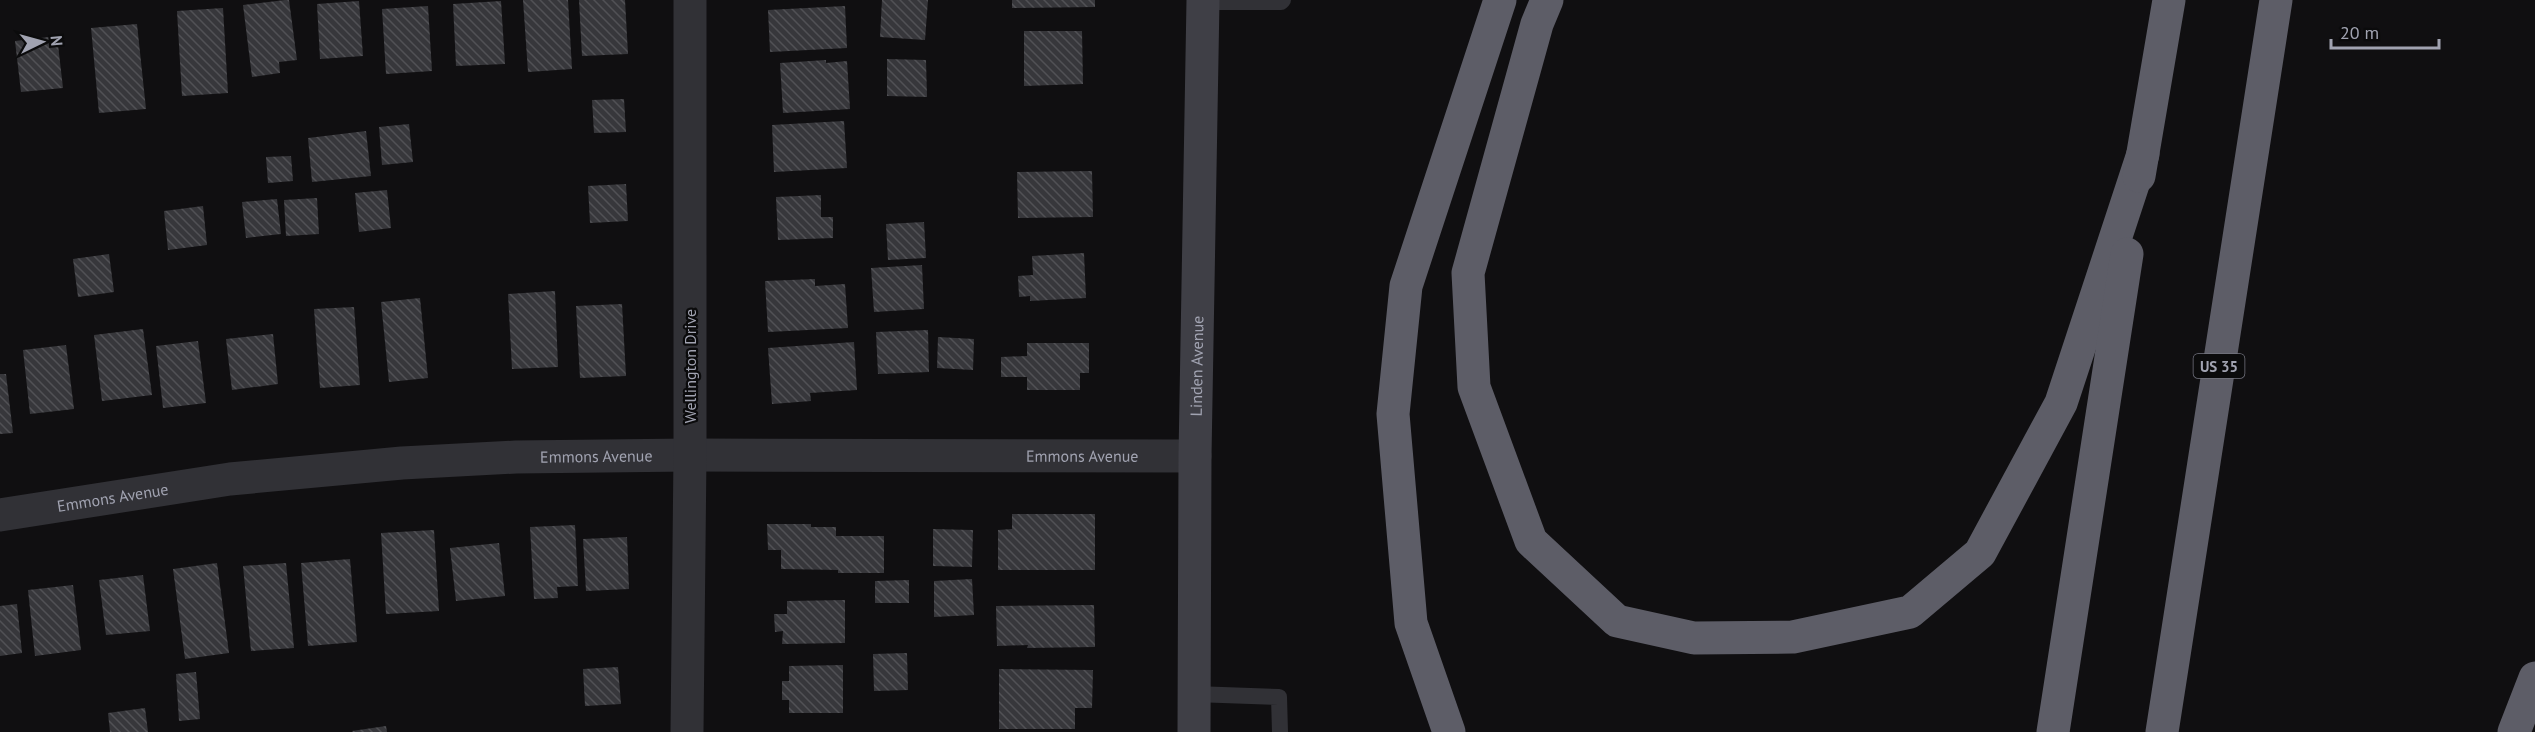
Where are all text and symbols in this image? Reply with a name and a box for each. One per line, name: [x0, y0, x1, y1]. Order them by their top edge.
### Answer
north arrow: [12, 12, 72, 72]
scale bar: [2331, 12, 2439, 50]
text: 20 m: [2340, 21, 2379, 44]
text: N: [47, 35, 67, 47]
street label: Wellington Drive: [680, 309, 700, 423]
street label: Linden Avenue: [1186, 316, 1207, 417]
road number: US 35: [2194, 354, 2244, 378]
street label: Emmons Avenue: [540, 445, 653, 467]
street label: Emmons Avenue: [1026, 446, 1139, 466]
street label: Emmons Avenue: [56, 479, 170, 516]

